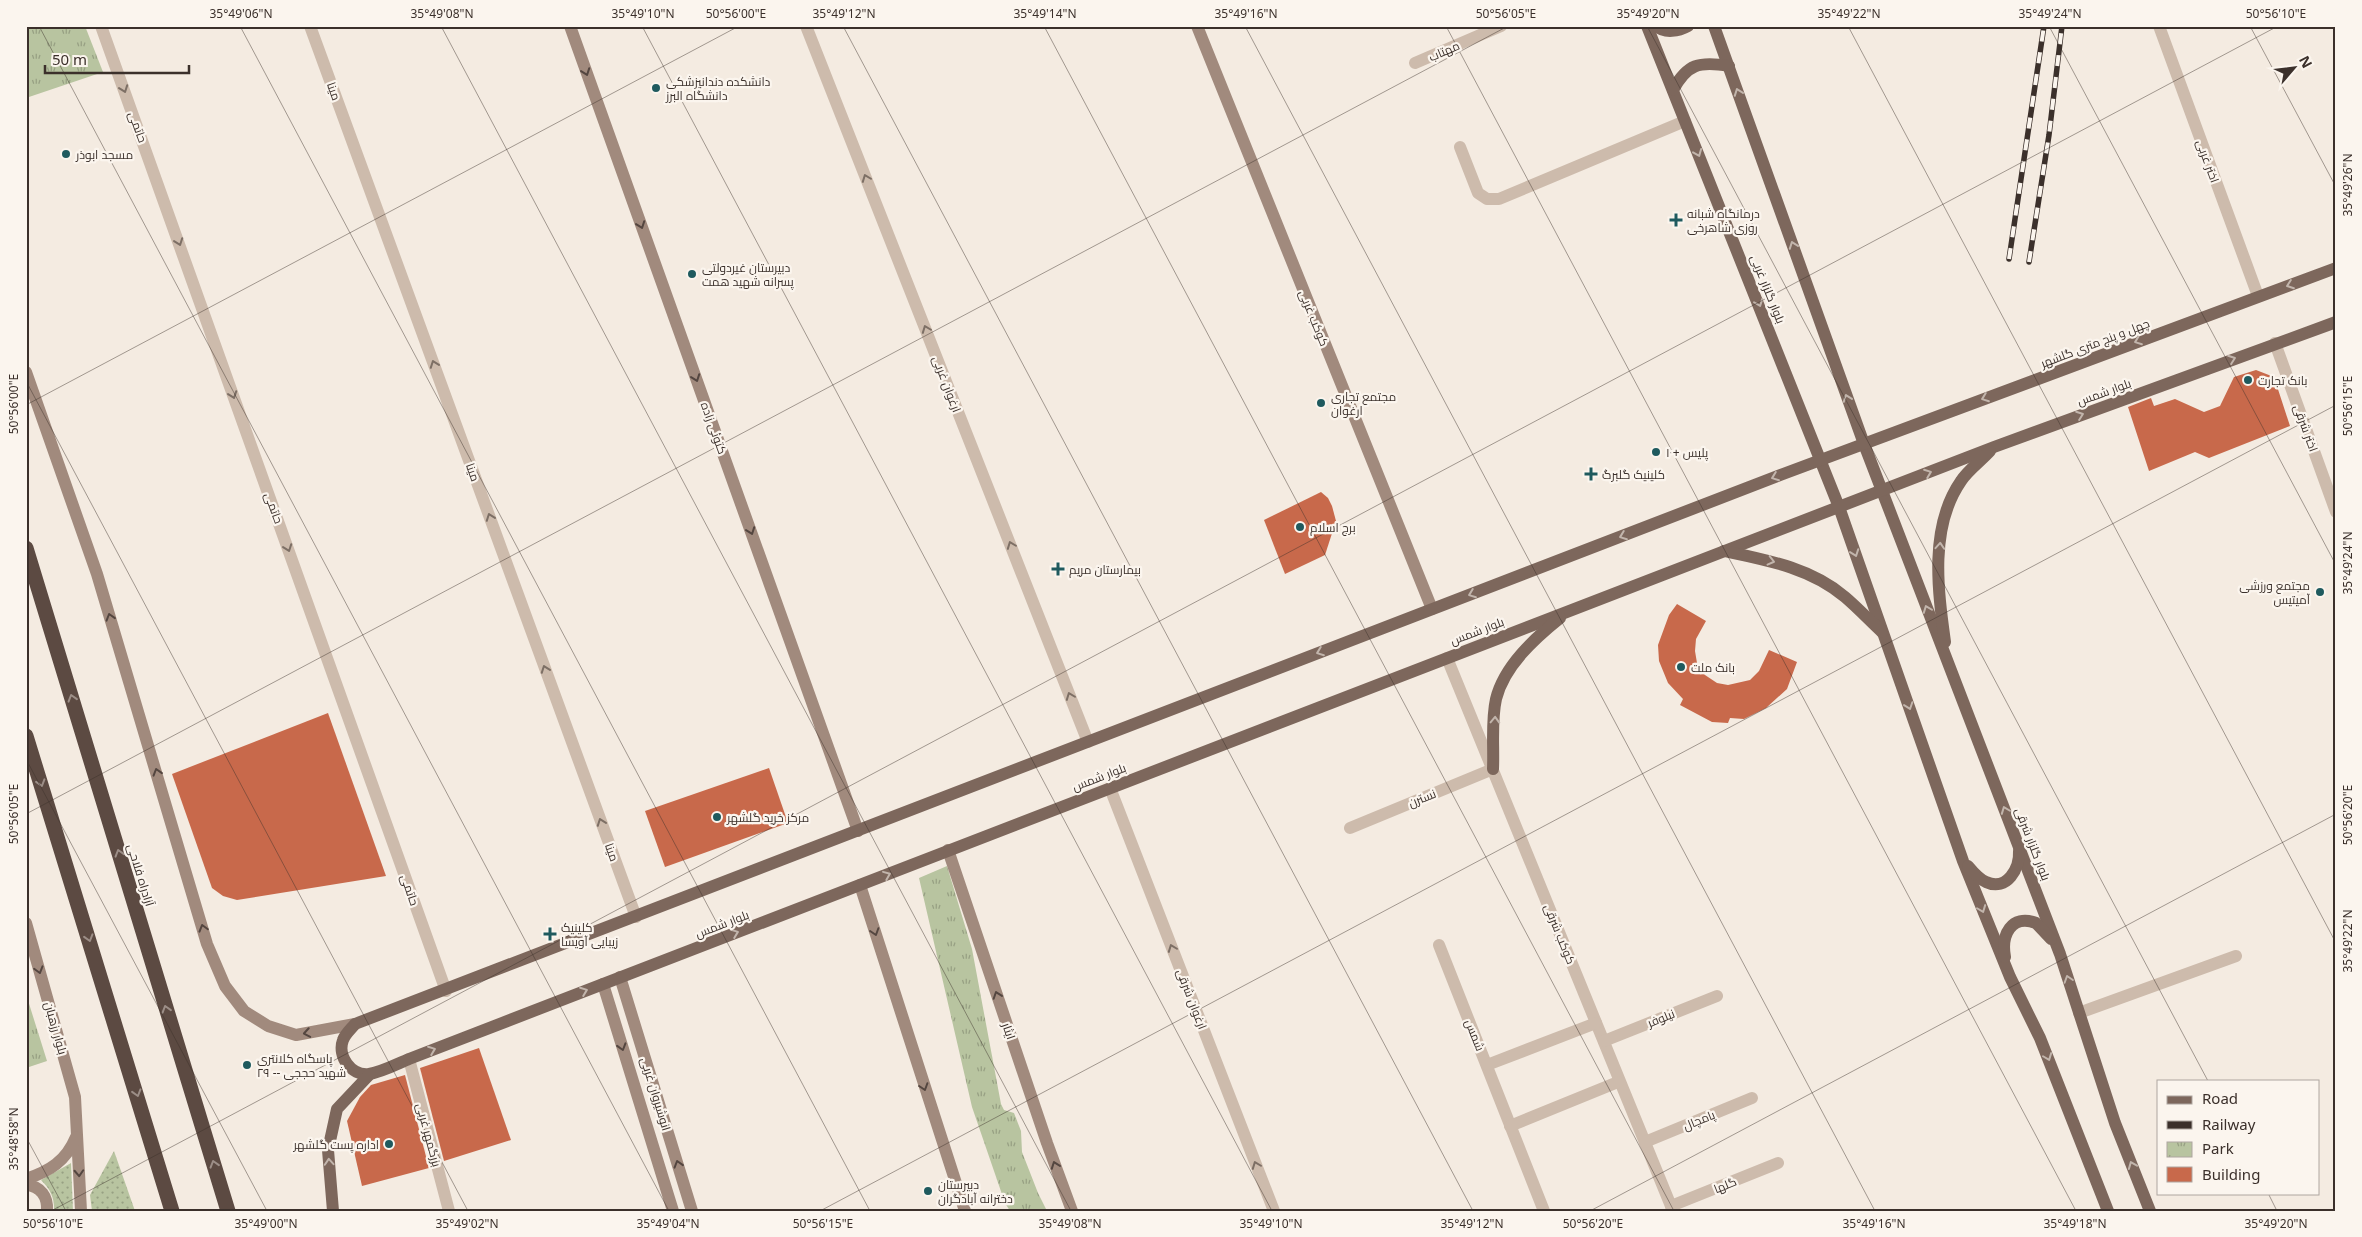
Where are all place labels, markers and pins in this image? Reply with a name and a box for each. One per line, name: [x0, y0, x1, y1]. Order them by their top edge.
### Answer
place label: دانشکده دندانپزشکی دانشگاه البرز: [665, 73, 771, 104]
marker: دانشکده دندانپزشکی دانشگاه البرز: [650, 82, 662, 94]
place label: مسجد ابوذر: [75, 146, 133, 163]
marker: مسجد ابوذر: [60, 148, 72, 160]
place label: درمانگاه شبانه روزی شاهرخی: [1687, 205, 1760, 236]
marker: درمانگاه شبانه روزی شاهرخی: [1669, 213, 1683, 227]
place label: دبیرستان غیردولتی پسرانه شهید همت: [702, 259, 795, 291]
marker: دبیرستان غیردولتی پسرانه شهید همت: [686, 268, 698, 280]
place label: بانک تجارت: [2258, 372, 2308, 389]
marker: بانک تجارت: [2242, 374, 2254, 386]
place label: مجتمع تجاری ارغوان: [1331, 388, 1396, 419]
marker: مجتمع تجاری ارغوان: [1315, 397, 1327, 409]
place label: پلیس +۱۰: [1666, 444, 1709, 462]
marker: پلیس +۱۰: [1650, 446, 1662, 458]
place label: کلینیک گلبرگ: [1602, 466, 1665, 483]
marker: کلینیک گلبرگ: [1584, 467, 1598, 481]
place label: برج اسلام: [1310, 519, 1356, 536]
marker: برج اسلام: [1294, 521, 1306, 533]
place label: بیمارستان مریم: [1069, 561, 1141, 578]
marker: بیمارستان مریم: [1051, 562, 1065, 576]
place label: مجتمع ورزشی آمیتیس: [2239, 577, 2311, 608]
marker: مجتمع ورزشی آمیتیس: [2314, 586, 2326, 598]
place label: بانک ملت: [1691, 659, 1735, 676]
marker: بانک ملت: [1675, 661, 1687, 673]
place label: مرکز خرید گلشهر: [726, 809, 809, 826]
marker: مرکز خرید گلشهر: [711, 811, 723, 823]
place label: کلینیک زیبایی آویسا: [561, 919, 618, 950]
marker: کلینیک زیبایی آویسا: [543, 927, 557, 941]
place label: پاسگاه کلانتری ۲۹ -- شهید حججی: [257, 1050, 346, 1081]
marker: پاسگاه کلانتری ۲۹ -- شهید حججی: [241, 1059, 253, 1071]
place label: اداره پست گلشهر: [292, 1136, 379, 1154]
marker: اداره پست گلشهر: [383, 1138, 395, 1150]
place label: دبيرستان دخترانه آبادگران: [938, 1176, 1013, 1207]
marker: دبيرستان دخترانه آبادگران: [922, 1185, 934, 1197]

